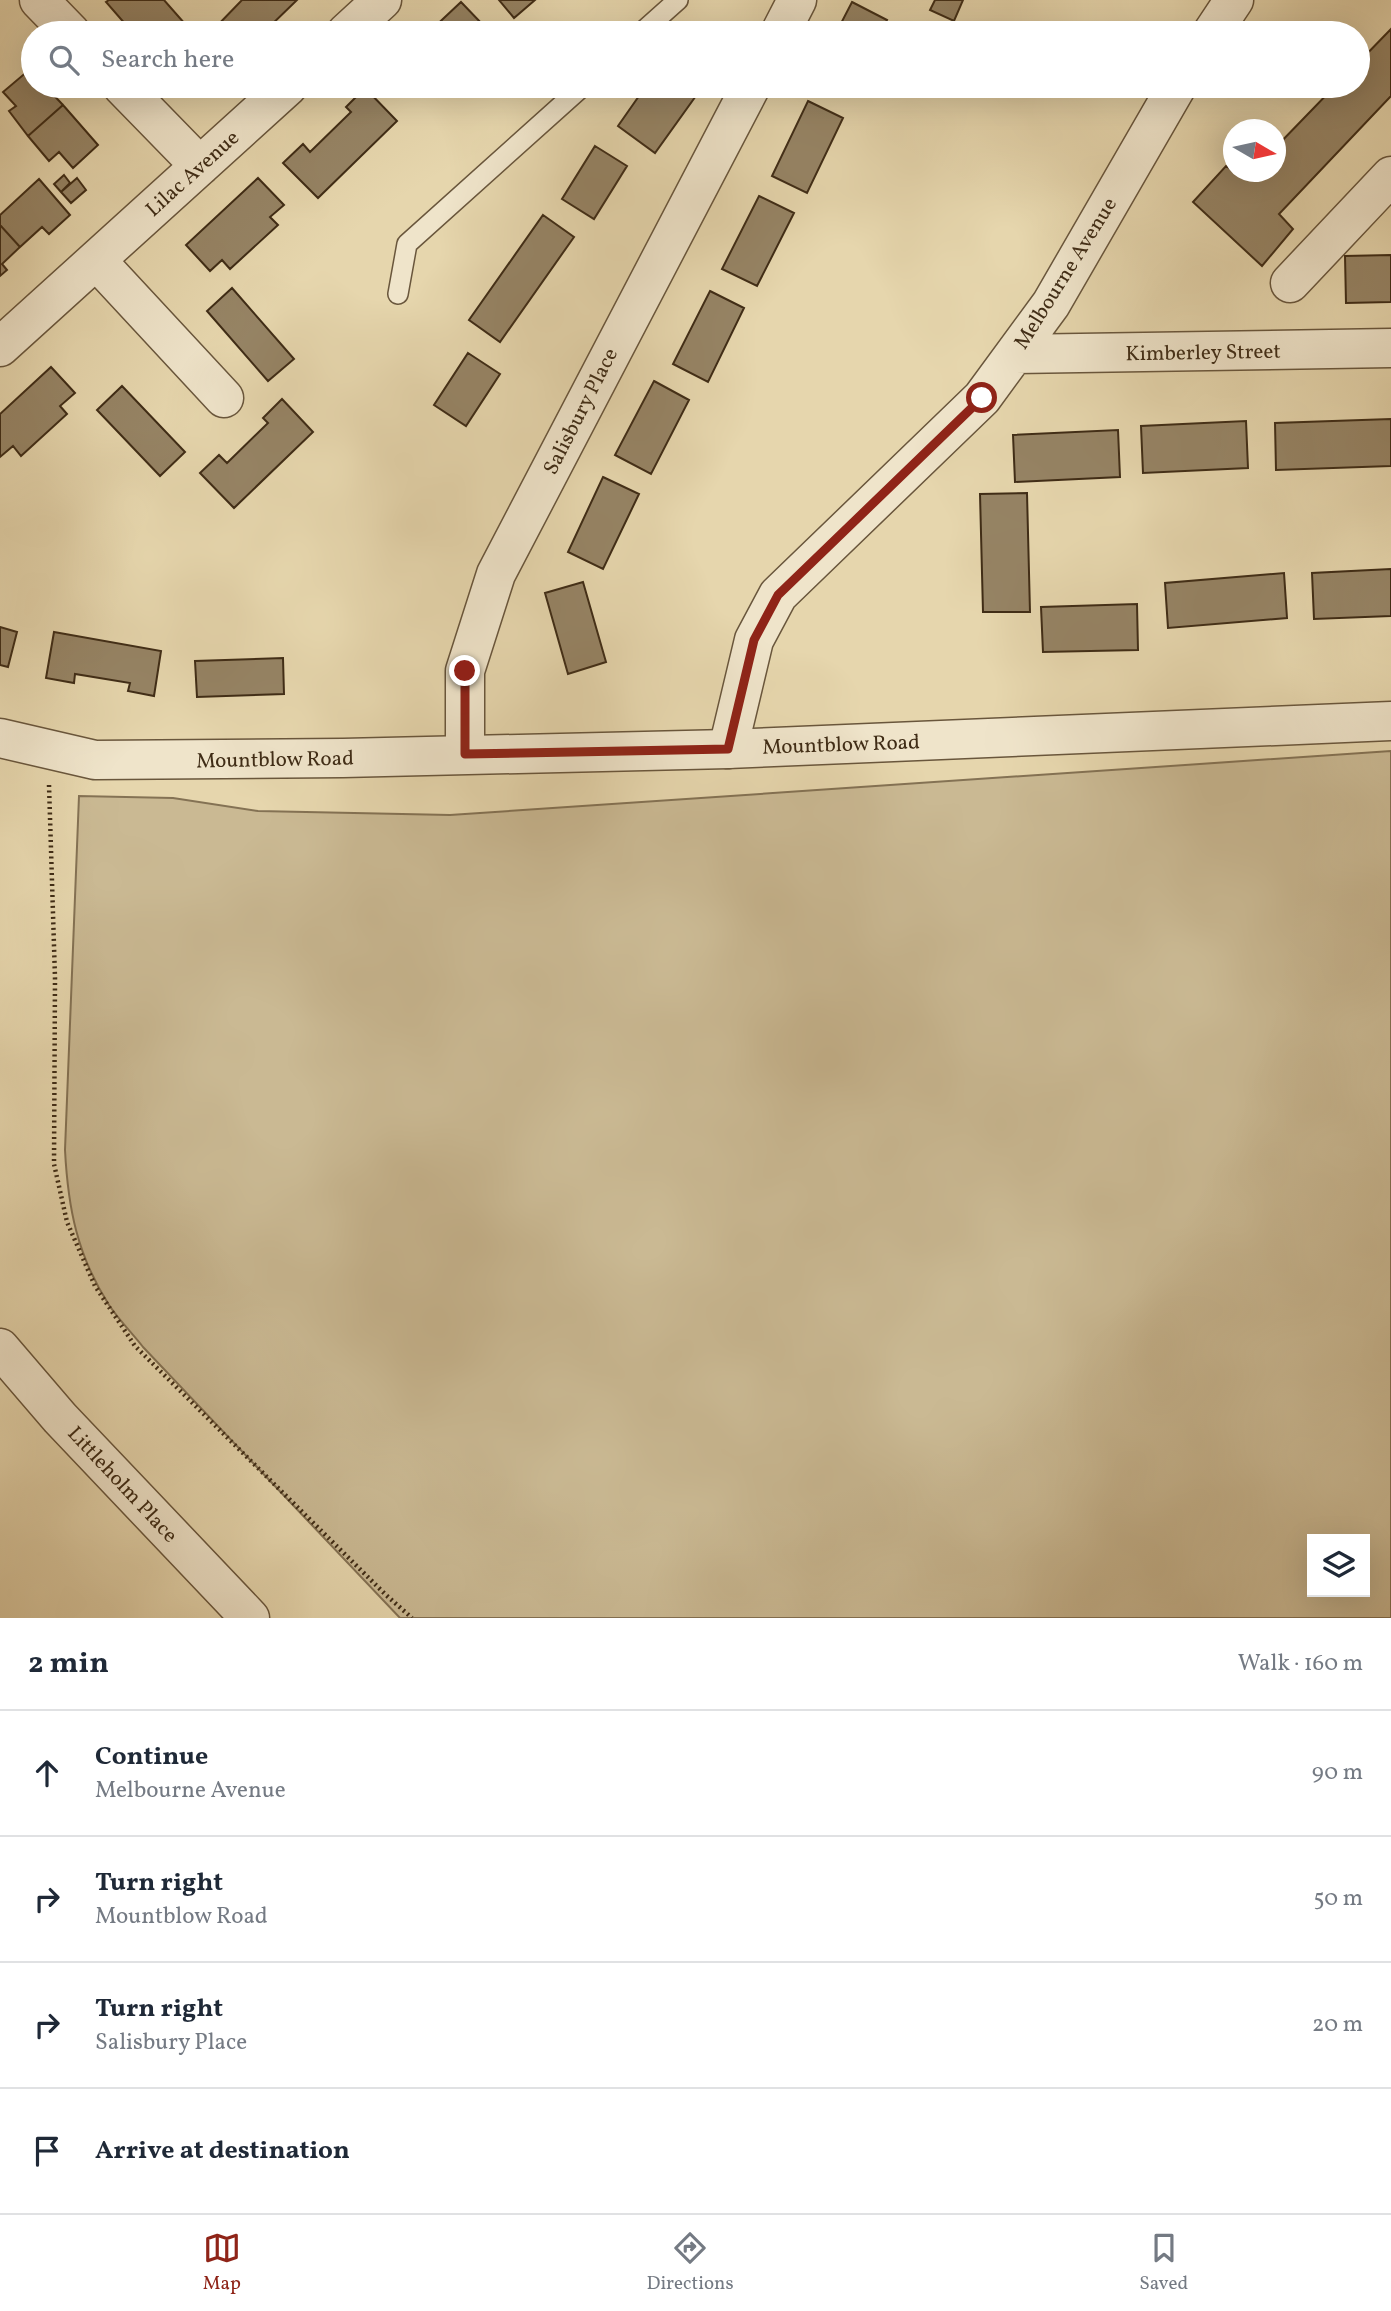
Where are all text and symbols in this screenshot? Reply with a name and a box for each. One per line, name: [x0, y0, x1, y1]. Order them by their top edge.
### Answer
search box: [21, 21, 1370, 98]
icon: search: [45, 41, 83, 79]
text: Search here: [101, 42, 234, 78]
north arrow: [1223, 119, 1286, 182]
street label: Lilac Avenue: [140, 124, 246, 224]
street label: Melbourne Avenue: [1008, 192, 1125, 355]
street label: Kimberley Street: [1125, 338, 1281, 369]
street label: Salisbury Place: [537, 343, 626, 480]
route start: [966, 382, 997, 413]
route end: [449, 655, 480, 686]
street label: Mountblow Road: [762, 728, 920, 763]
street label: Mountblow Road: [196, 745, 354, 776]
street label: Littleholm Place: [60, 1420, 184, 1550]
map controls: [1307, 1534, 1370, 1597]
button: layers: [1307, 1534, 1370, 1597]
text: 2 min: [28, 1643, 109, 1685]
text: Walk · 160 m: [1238, 1648, 1363, 1680]
text: Continue: [95, 1739, 208, 1775]
icon: ahead: [28, 1754, 66, 1792]
text: 90 m: [1312, 1757, 1363, 1789]
text: Melbourne Avenue: [95, 1775, 286, 1807]
text: Turn right: [95, 1865, 223, 1901]
icon: right: [28, 1880, 66, 1918]
text: 50 m: [1314, 1883, 1363, 1915]
text: Mountblow Road: [95, 1901, 268, 1933]
text: Turn right: [95, 1991, 223, 2027]
icon: right: [28, 2006, 66, 2044]
text: 20 m: [1312, 2009, 1363, 2041]
text: Salisbury Place: [95, 2027, 247, 2059]
icon: arrive: [28, 2132, 66, 2170]
text: Arrive at destination: [95, 2133, 350, 2169]
tab: Map: [203, 2229, 241, 2297]
tab: Directions: [647, 2229, 734, 2297]
tab: Saved: [1139, 2229, 1188, 2297]

